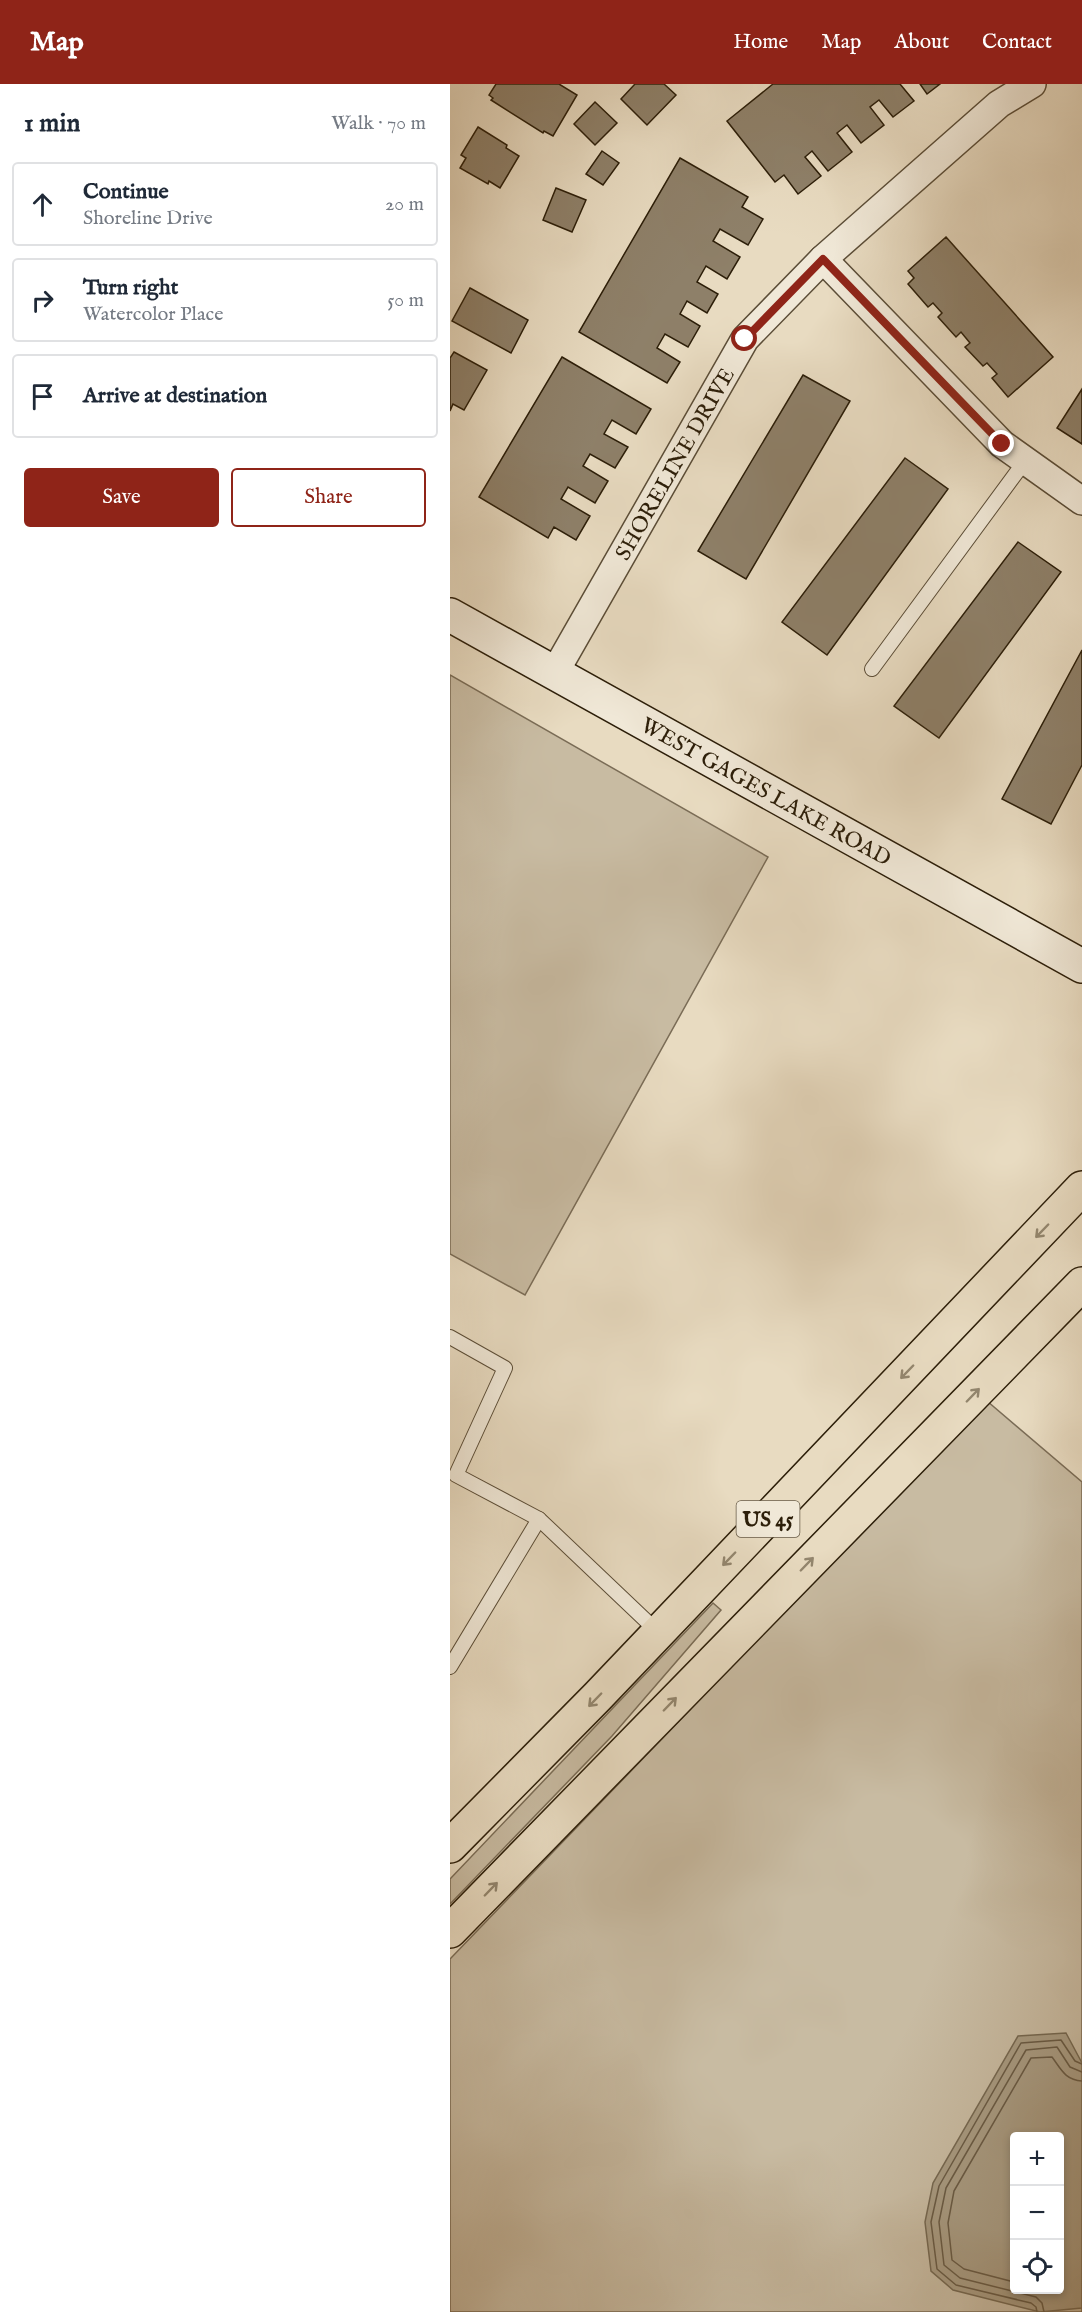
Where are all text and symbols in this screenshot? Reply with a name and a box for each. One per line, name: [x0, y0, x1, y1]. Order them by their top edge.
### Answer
text: Map: [30, 25, 84, 60]
text: Home: [733, 29, 788, 56]
text: Map: [821, 29, 861, 56]
text: About: [894, 29, 949, 56]
text: Contact: [982, 29, 1052, 56]
text: 1 min: [24, 107, 80, 140]
text: Walk · 70 m: [331, 111, 426, 136]
text: Continue: [83, 178, 169, 206]
icon: ahead: [26, 188, 59, 221]
text: 20 m: [385, 192, 424, 217]
text: Shoreline Drive: [83, 206, 213, 231]
text: Turn right: [83, 274, 178, 302]
icon: right: [26, 284, 59, 317]
text: 50 m: [387, 288, 424, 313]
text: Watercolor Place: [83, 302, 223, 327]
route start: [731, 325, 757, 351]
street label: SHORELINE DRIVE: [610, 363, 742, 566]
icon: arrive: [26, 380, 59, 413]
text: Arrive at destination: [83, 382, 267, 410]
route end: [988, 430, 1014, 456]
button: Save: [24, 468, 219, 527]
button: Share: [231, 468, 426, 527]
street label: WEST GAGES LAKE ROAD: [635, 712, 896, 873]
one-way arrow: [1034, 1223, 1049, 1238]
one-way arrow: [900, 1364, 914, 1379]
one-way arrow: [965, 1388, 980, 1403]
road number: US 45: [736, 1501, 800, 1537]
one-way arrow: [722, 1551, 737, 1566]
one-way arrow: [800, 1557, 814, 1572]
one-way arrow: [587, 1692, 602, 1707]
one-way arrow: [663, 1696, 678, 1711]
one-way arrow: [483, 1881, 498, 1896]
map controls: [1010, 2132, 1064, 2294]
button: +: [1010, 2132, 1064, 2186]
button: −: [1010, 2186, 1064, 2240]
button: locate: [1010, 2240, 1064, 2294]

